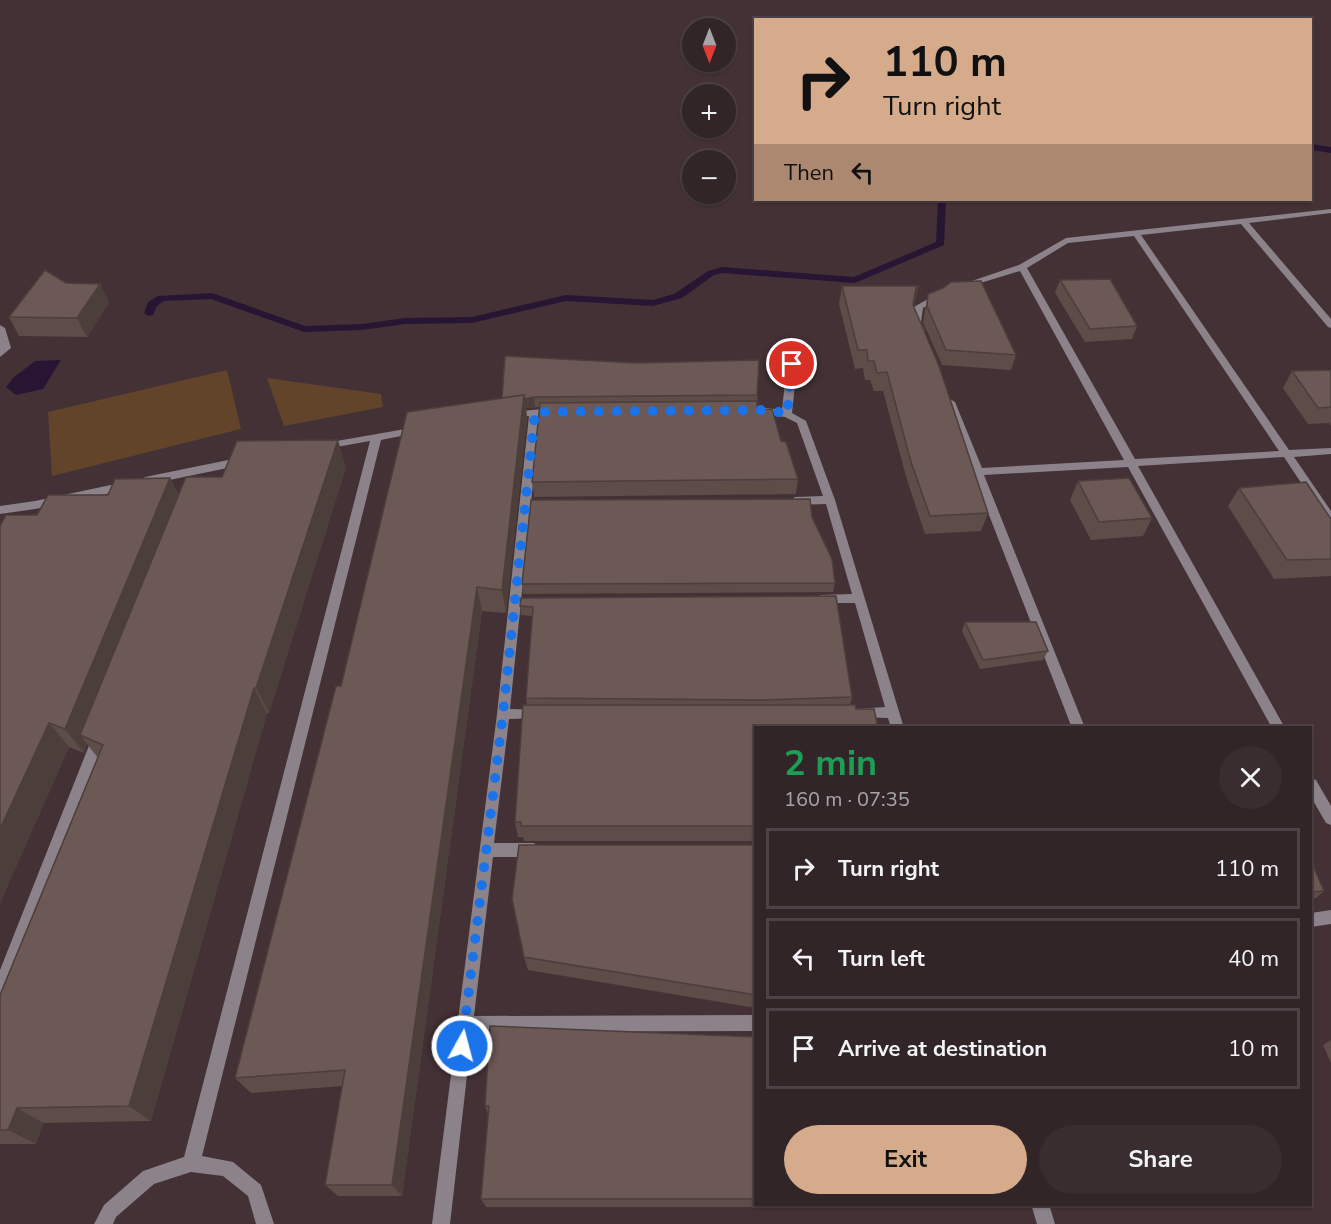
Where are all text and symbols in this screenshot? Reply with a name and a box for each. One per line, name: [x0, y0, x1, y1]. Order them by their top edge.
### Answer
north arrow: [682, 18, 736, 72]
map controls: [682, 18, 736, 204]
text: 110 m: [883, 34, 1007, 91]
icon: right: [784, 42, 862, 120]
button: +: [682, 84, 736, 138]
text: Turn right: [883, 88, 1001, 125]
button: −: [682, 150, 736, 204]
icon: left: [846, 156, 879, 189]
text: Then: [784, 158, 834, 188]
pin: [766, 338, 817, 389]
icon: arrive: [775, 347, 808, 380]
text: 2 min: [784, 739, 877, 788]
button: close: [1219, 746, 1282, 809]
text: 160 m · 07:35: [784, 786, 910, 813]
icon: right: [787, 852, 820, 885]
text: Turn right: [838, 854, 939, 884]
text: 110 m: [1215, 854, 1279, 884]
icon: left: [787, 942, 820, 975]
text: Turn left: [838, 944, 925, 974]
text: 40 m: [1228, 944, 1279, 974]
position arrow: [430, 1014, 494, 1078]
icon: arrive: [787, 1032, 820, 1065]
text: Arrive at destination: [838, 1034, 1047, 1064]
text: 10 m: [1228, 1034, 1279, 1064]
button: Exit: [784, 1125, 1027, 1194]
button: Share: [1039, 1125, 1282, 1194]

